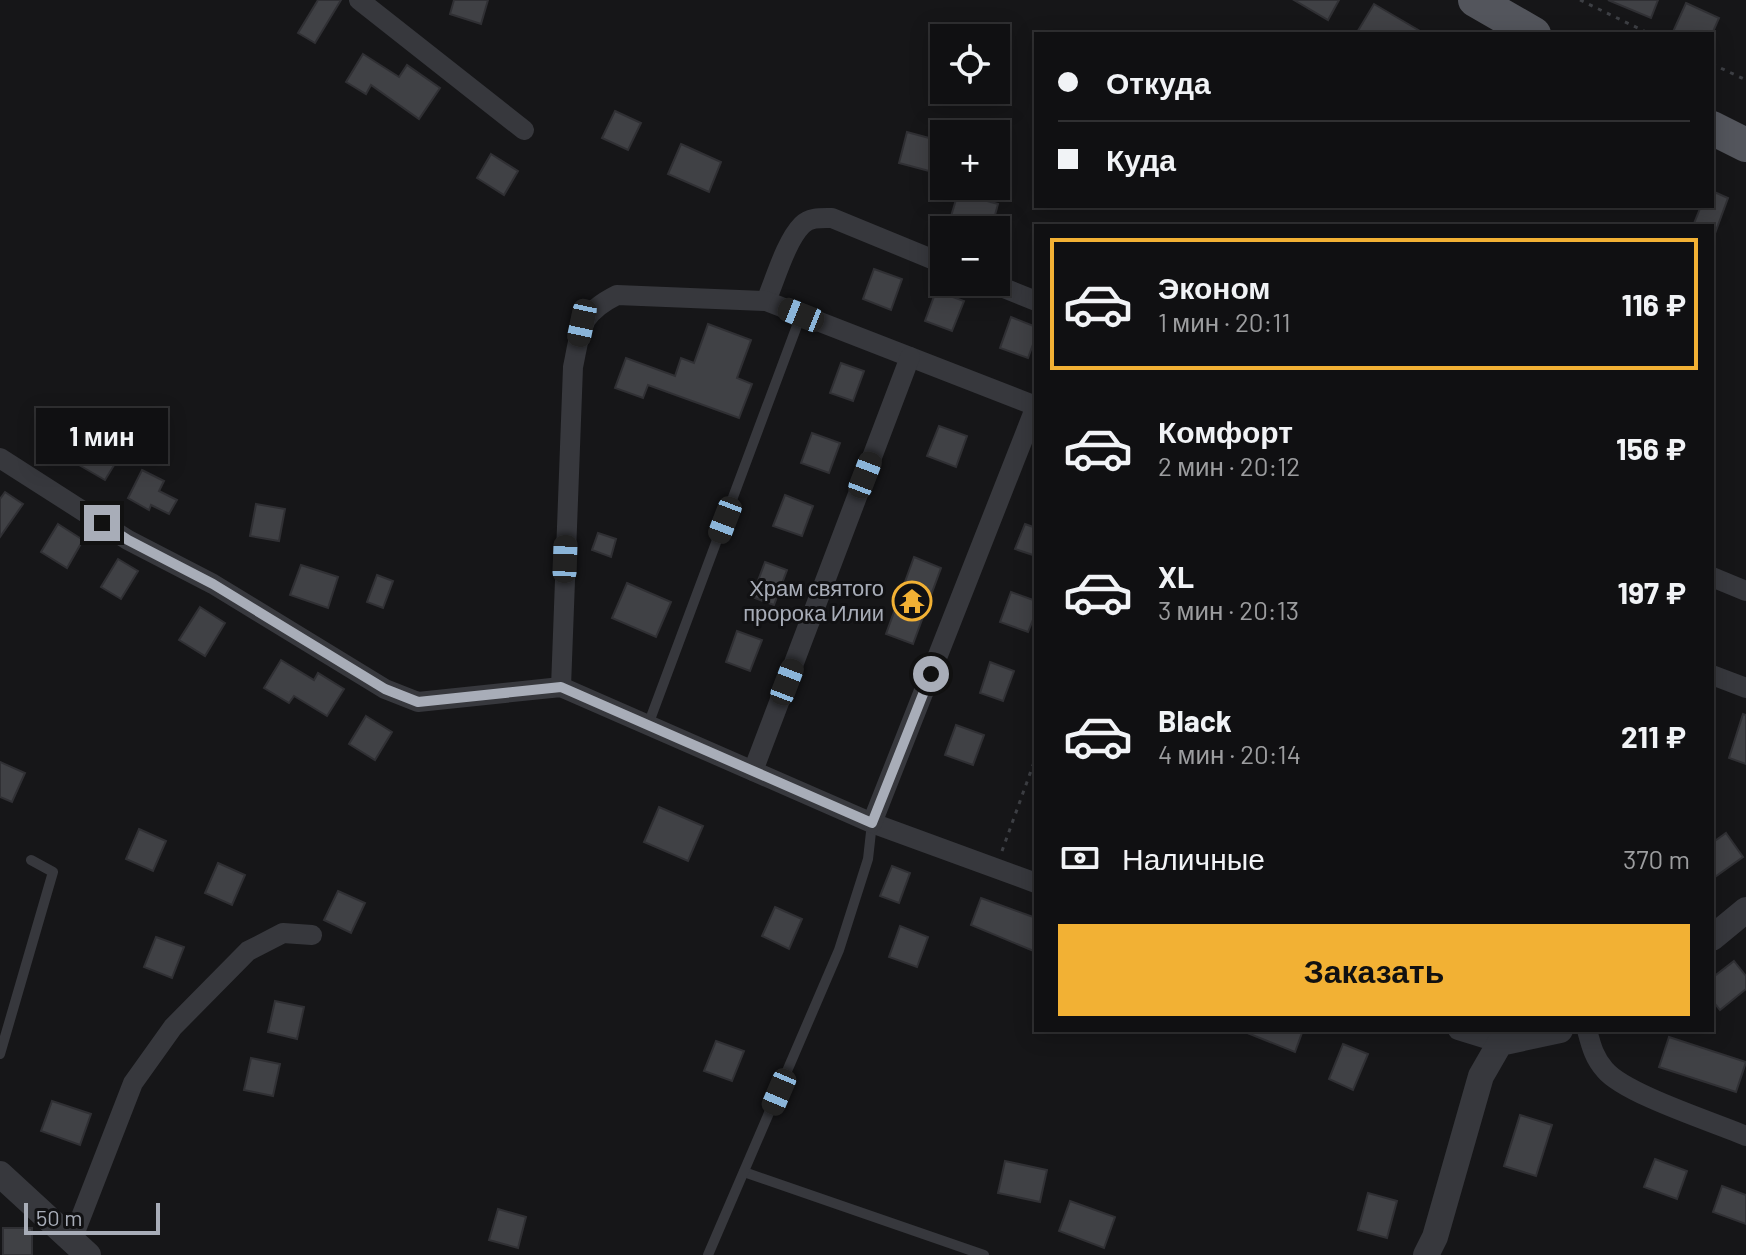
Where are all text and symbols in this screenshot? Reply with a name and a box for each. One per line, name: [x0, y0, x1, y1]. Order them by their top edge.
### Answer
map controls: [930, 24, 1010, 296]
button: locate: [930, 24, 1010, 104]
text: Откуда: [1106, 64, 1211, 100]
button: +: [930, 120, 1010, 200]
text: Куда: [1106, 141, 1176, 177]
button: −: [930, 216, 1010, 296]
icon: car: [1062, 268, 1134, 340]
text: Эконом: [1158, 269, 1271, 305]
text: 116 ₽: [1621, 286, 1686, 322]
car: [774, 295, 828, 335]
car: [565, 297, 599, 349]
text: 1 мин · 20:11: [1158, 306, 1291, 337]
callout: 1 мин: [36, 407, 168, 463]
icon: car: [1062, 412, 1134, 484]
text: Комфорт: [1158, 413, 1293, 449]
text: 1 мин: [69, 420, 135, 451]
text: 156 ₽: [1616, 430, 1686, 466]
car: [845, 448, 885, 502]
text: 2 мин · 20:12: [1158, 450, 1300, 481]
car: [705, 493, 745, 547]
route end: [84, 505, 120, 541]
car: [552, 535, 578, 583]
icon: car: [1062, 556, 1134, 628]
text: XL: [1158, 558, 1194, 594]
place label: Храм святого пророка Илии: [743, 574, 884, 626]
text: 197 ₽: [1618, 574, 1686, 610]
temple icon: Храм святого пророка Илии: [891, 580, 933, 622]
text: 3 мин · 20:13: [1158, 594, 1299, 625]
car: [767, 655, 807, 709]
route start: [913, 656, 949, 692]
icon: car: [1062, 700, 1134, 772]
text: Black: [1158, 702, 1232, 738]
text: 211 ₽: [1621, 718, 1686, 754]
text: 4 мин · 20:14: [1158, 738, 1301, 769]
icon: cash: [1058, 836, 1102, 880]
text: Наличные: [1122, 840, 1265, 876]
text: 370 m: [1623, 843, 1690, 874]
button: Заказать: [1058, 924, 1690, 1016]
car: [759, 1065, 799, 1119]
scale bar: [24, 1199, 160, 1235]
text: 50 m: [36, 1204, 82, 1230]

